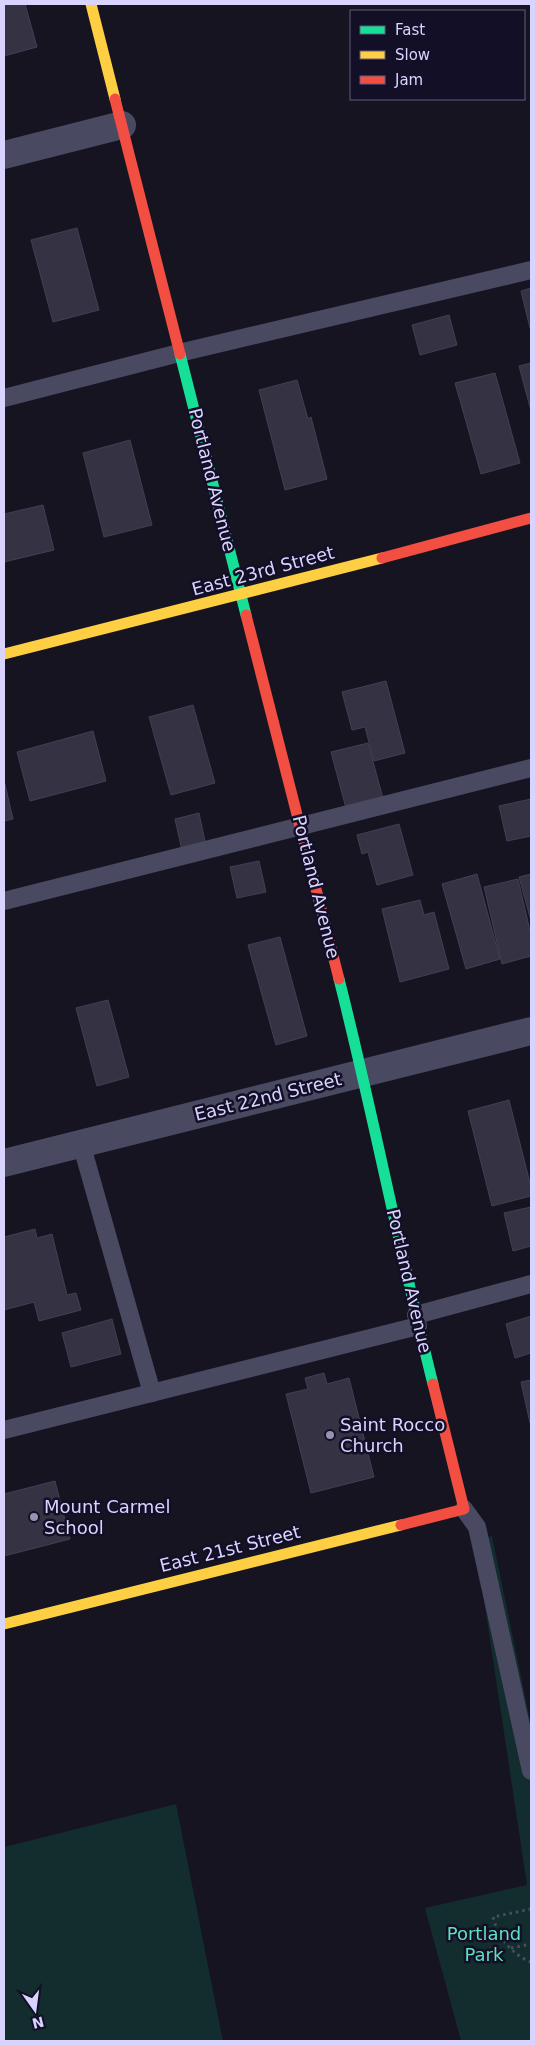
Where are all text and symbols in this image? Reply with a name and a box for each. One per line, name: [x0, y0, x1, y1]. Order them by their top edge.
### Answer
legend: [350, 10, 525, 100]
text: Fast: [395, 21, 425, 39]
text: Slow: [395, 46, 430, 64]
text: Jam: [394, 71, 423, 89]
street label: Portland Avenue: [184, 406, 240, 554]
street label: East 23rd Street: [189, 541, 336, 600]
street label: Portland Avenue: [288, 813, 344, 961]
street label: East 22nd Street: [192, 1068, 344, 1125]
street label: Portland Avenue: [383, 1207, 436, 1355]
place label: Saint Rocco Church: [340, 1414, 445, 1456]
marker: Saint Rocco Church: [324, 1429, 336, 1441]
place label: Mount Carmel School: [44, 1496, 170, 1538]
marker: Mount Carmel School: [28, 1511, 40, 1523]
street label: East 21st Street: [157, 1521, 302, 1576]
park label: Portland Park: [447, 1923, 521, 1965]
north arrow: [10, 1985, 60, 2035]
text: N: [31, 2013, 46, 2032]

